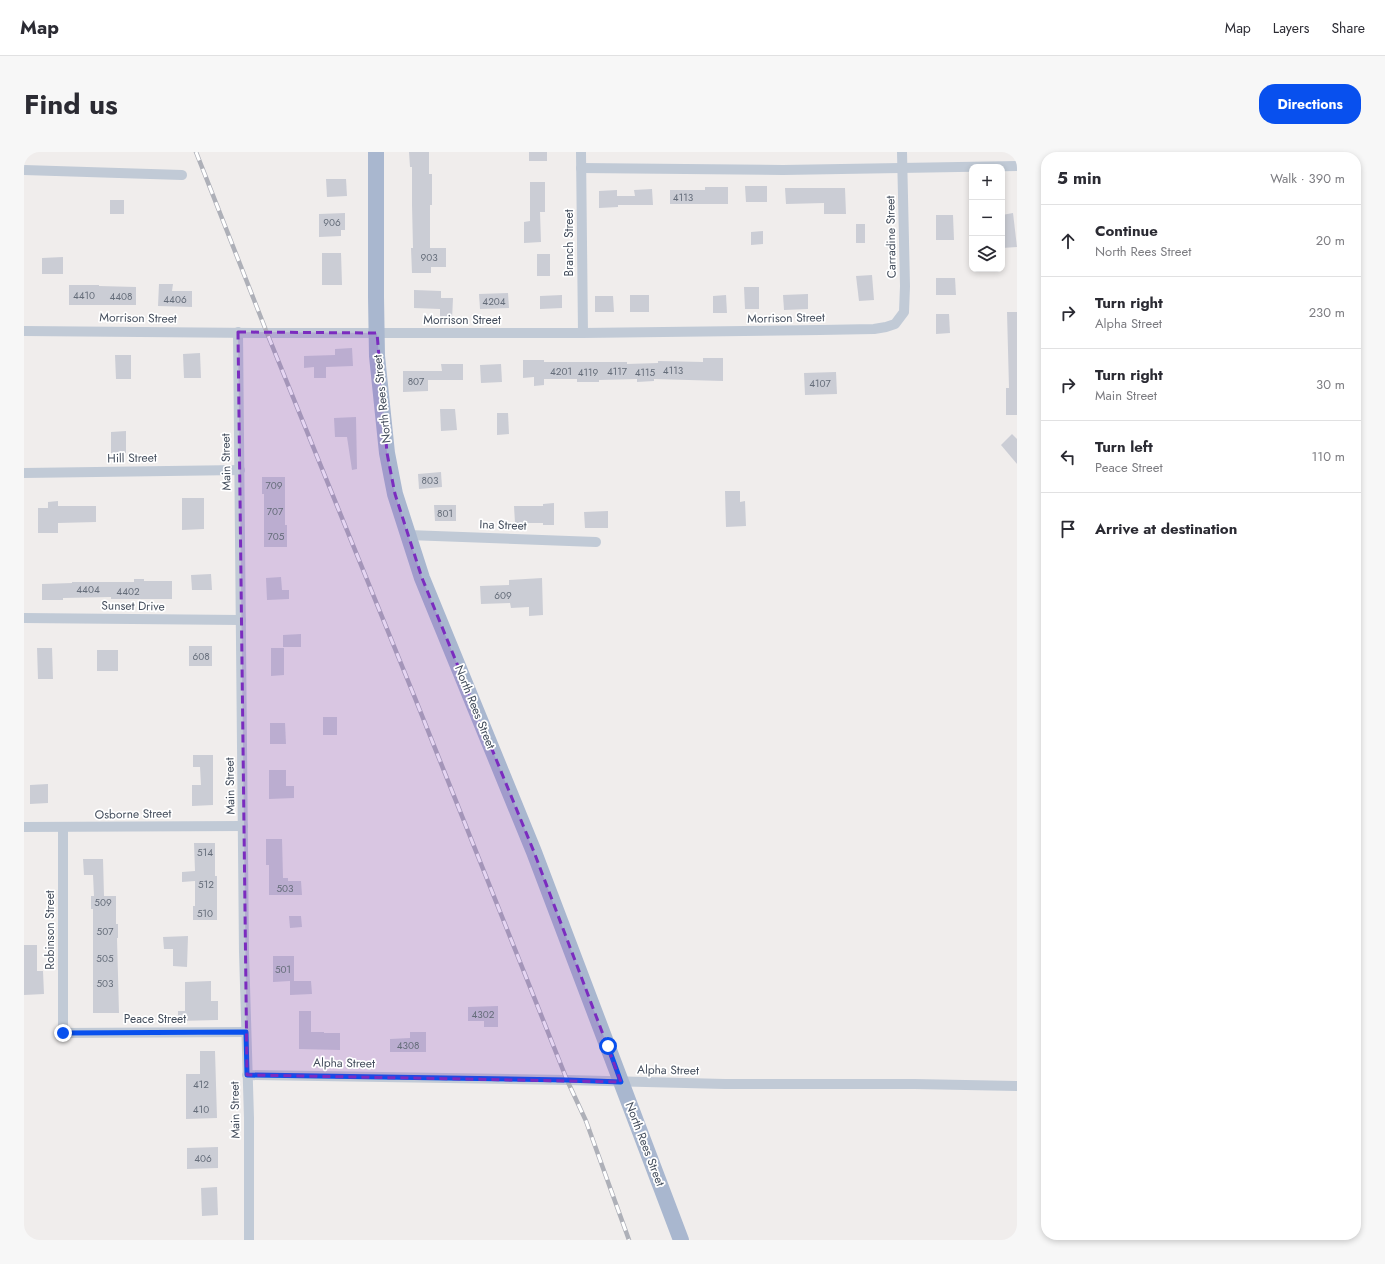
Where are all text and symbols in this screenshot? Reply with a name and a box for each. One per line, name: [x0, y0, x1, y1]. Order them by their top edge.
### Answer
text: Map: [20, 14, 59, 41]
text: Map: [1225, 18, 1251, 38]
text: Layers: [1273, 18, 1309, 38]
text: Share: [1331, 18, 1365, 38]
text: Find us: [24, 84, 118, 125]
button: Directions: [1259, 84, 1361, 124]
map controls: [969, 164, 1005, 272]
button: +: [969, 164, 1005, 200]
text: 5 min: [1057, 166, 1101, 190]
text: Walk · 390 m: [1270, 169, 1345, 188]
house number: 4113: [673, 190, 694, 205]
street label: Carradine Street: [881, 195, 901, 278]
button: −: [969, 200, 1005, 236]
street label: Branch Street: [560, 209, 578, 277]
house number: 906: [323, 215, 341, 230]
text: Continue: [1095, 220, 1158, 242]
icon: ahead: [1057, 230, 1079, 252]
text: 20 m: [1316, 231, 1345, 250]
button: layers: [969, 236, 1005, 272]
text: North Rees Street: [1095, 242, 1191, 261]
house number: 903: [420, 250, 438, 265]
house number: 4410: [73, 288, 95, 303]
house number: 4408: [109, 289, 133, 304]
house number: 4406: [163, 292, 187, 307]
text: Turn right: [1095, 292, 1163, 314]
house number: 4204: [482, 294, 506, 309]
icon: right: [1057, 302, 1079, 324]
text: 230 m: [1309, 303, 1345, 322]
street label: Morrison Street: [99, 308, 177, 328]
street label: Morrison Street: [747, 308, 825, 328]
street label: Morrison Street: [423, 311, 501, 329]
text: Alpha Street: [1095, 314, 1162, 333]
street label: North Rees Street: [368, 354, 396, 444]
house number: 4113: [663, 363, 684, 378]
house number: 4201: [550, 364, 572, 379]
house number: 4117: [607, 364, 628, 379]
text: Turn right: [1095, 364, 1163, 386]
house number: 4119: [578, 365, 599, 380]
house number: 4115: [635, 365, 656, 380]
house number: 807: [408, 374, 425, 389]
icon: right: [1057, 374, 1079, 396]
text: 30 m: [1316, 375, 1345, 394]
house number: 4107: [809, 376, 832, 391]
text: Main Street: [1095, 386, 1157, 405]
street label: Main Street: [217, 433, 235, 491]
text: Turn left: [1095, 436, 1153, 458]
icon: left: [1057, 446, 1079, 468]
text: 110 m: [1311, 447, 1345, 466]
street label: Hill Street: [107, 449, 157, 467]
text: Peace Street: [1095, 458, 1163, 477]
house number: 803: [422, 473, 439, 488]
house number: 709: [265, 478, 283, 493]
house number: 707: [267, 504, 284, 519]
house number: 801: [437, 506, 453, 521]
street label: Ina Street: [479, 515, 527, 535]
icon: arrive: [1057, 518, 1079, 540]
text: Arrive at destination: [1095, 518, 1237, 540]
house number: 705: [268, 529, 285, 544]
house number: 4404: [76, 582, 100, 597]
house number: 4402: [116, 584, 140, 599]
house number: 609: [494, 588, 512, 603]
street label: Sunset Drive: [101, 596, 165, 616]
house number: 608: [192, 649, 210, 664]
street label: North Rees Street: [450, 662, 500, 752]
street label: Main Street: [221, 757, 239, 815]
street label: Osborne Street: [95, 804, 172, 824]
house number: 514: [197, 845, 213, 860]
house number: 512: [198, 877, 214, 892]
house number: 503: [276, 881, 294, 896]
street label: Robinson Street: [41, 890, 59, 970]
house number: 509: [94, 895, 112, 910]
house number: 510: [197, 906, 213, 921]
house number: 507: [97, 924, 114, 939]
house number: 505: [96, 951, 114, 966]
house number: 501: [275, 962, 291, 977]
house number: 503: [96, 976, 114, 991]
house number: 4302: [472, 1007, 495, 1022]
street label: Peace Street: [124, 1010, 186, 1028]
route end: [54, 1024, 72, 1042]
route start: [599, 1037, 617, 1055]
house number: 4308: [397, 1038, 419, 1053]
street label: Alpha Street: [313, 1053, 375, 1073]
street label: Alpha Street: [637, 1060, 699, 1080]
house number: 412: [193, 1077, 209, 1092]
street label: Main Street: [226, 1081, 244, 1139]
street label: North Rees Street: [621, 1099, 669, 1189]
house number: 410: [193, 1102, 209, 1117]
house number: 406: [194, 1151, 212, 1166]

